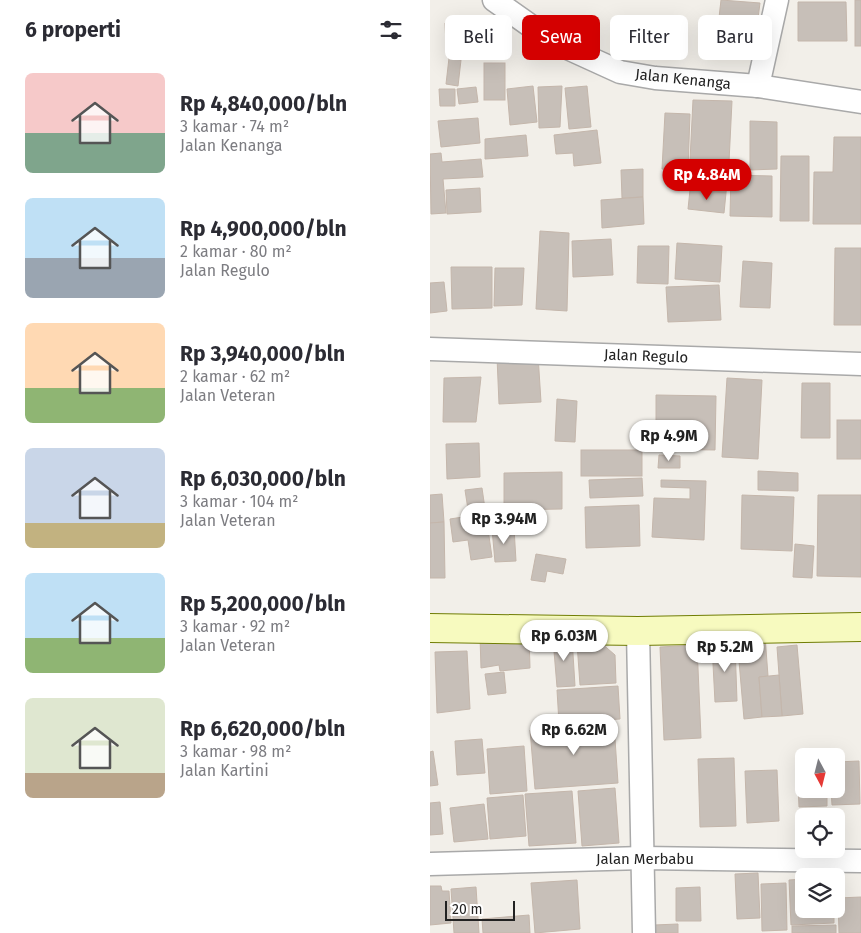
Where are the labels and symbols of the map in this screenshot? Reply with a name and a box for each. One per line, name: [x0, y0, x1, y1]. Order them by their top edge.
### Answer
street label: Jalan Kenanga: [634, 65, 732, 93]
pin: Rp 4.84M: [655, 158, 759, 201]
street label: Jalan Regulo: [604, 346, 688, 366]
pin: Rp 4.9M: [623, 420, 715, 462]
pin: Rp 3.94M: [452, 502, 556, 545]
pin: Rp 6.03M: [512, 620, 616, 662]
pin: Rp 5.2M: [679, 630, 771, 673]
pin: Rp 6.62M: [522, 714, 626, 756]
north arrow: [795, 748, 845, 798]
street label: Jalan Merbabu: [596, 850, 694, 868]
scale bar: [445, 898, 515, 921]

